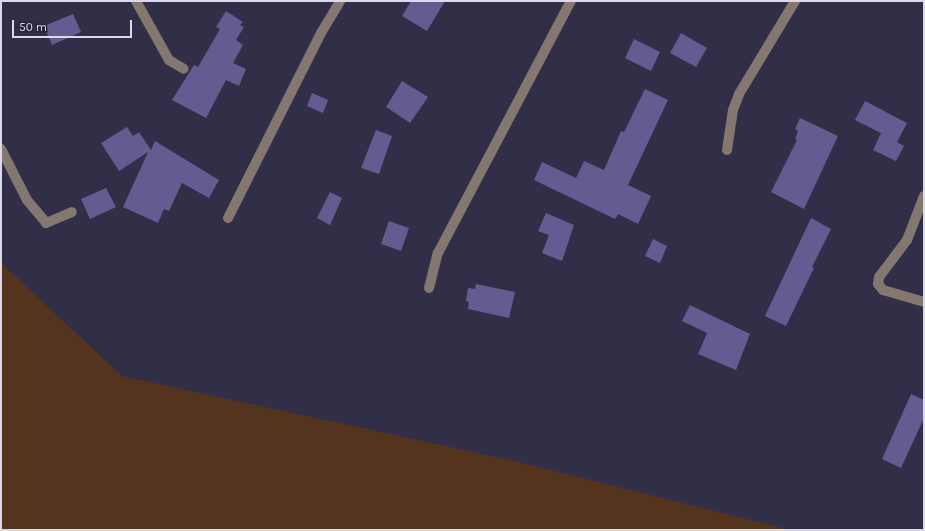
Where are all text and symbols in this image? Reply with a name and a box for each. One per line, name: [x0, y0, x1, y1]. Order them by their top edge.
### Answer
scale bar: [14, 12, 134, 38]
text: 50 m: [19, 20, 47, 34]

